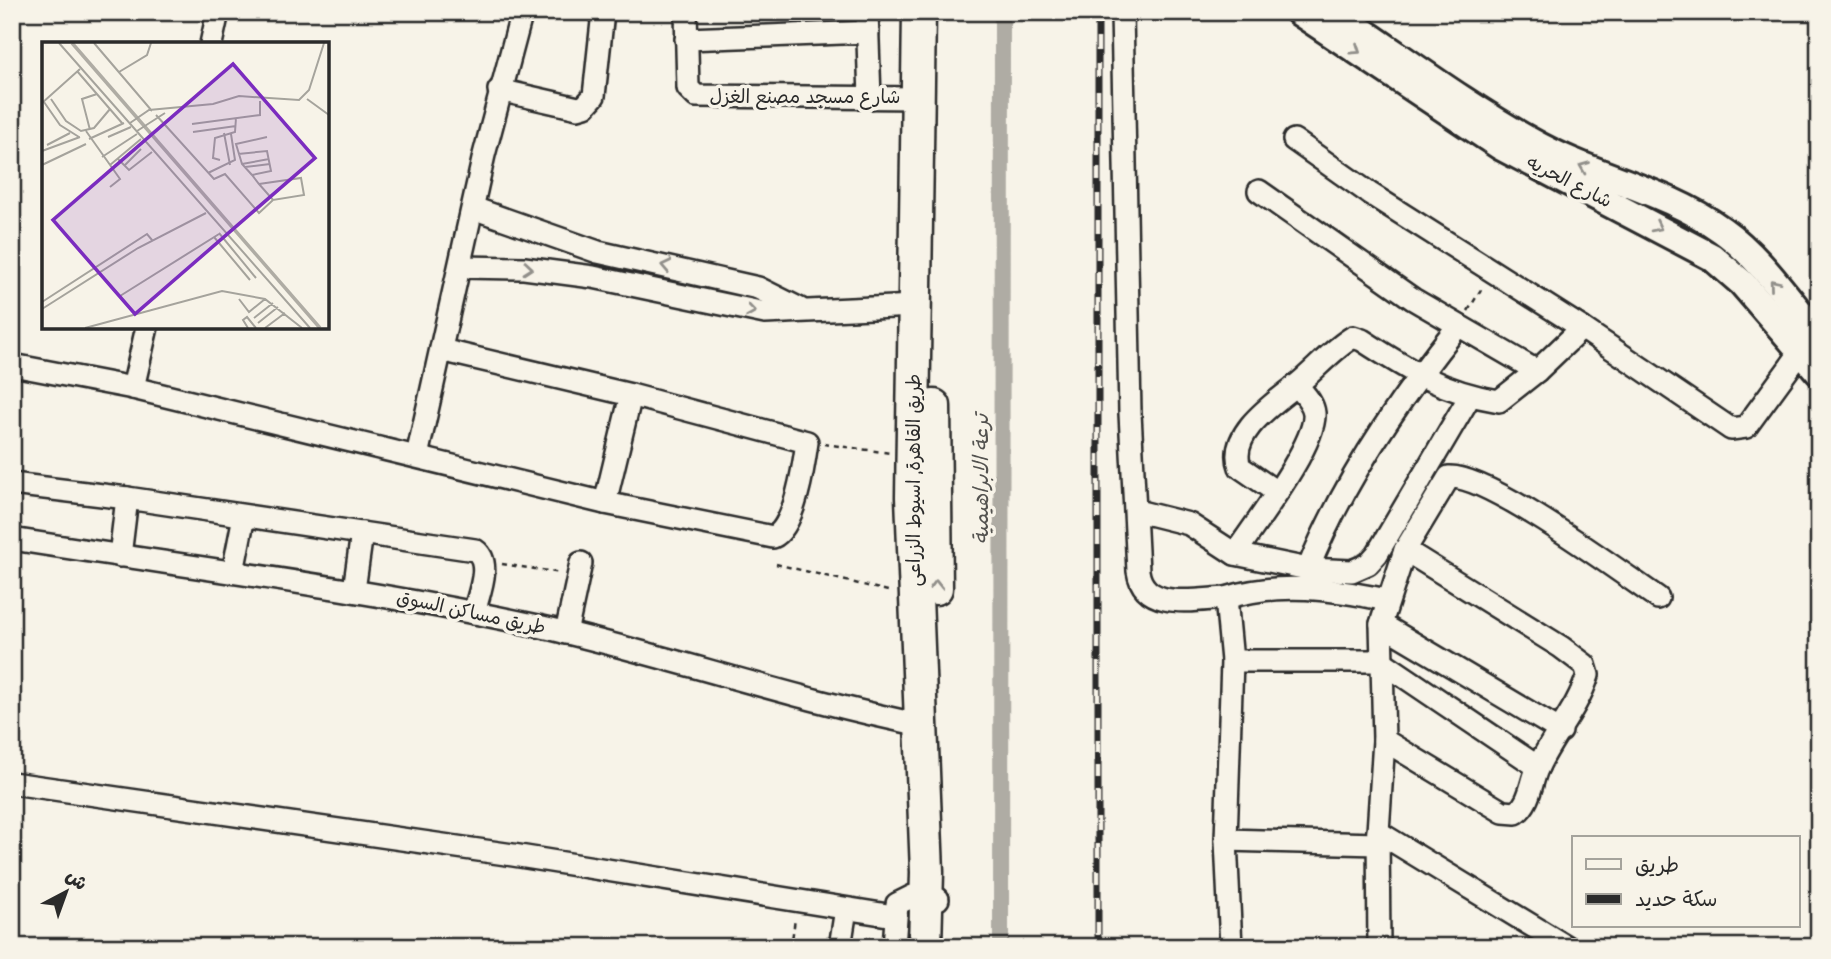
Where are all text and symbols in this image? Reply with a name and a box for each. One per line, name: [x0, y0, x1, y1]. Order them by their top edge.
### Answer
inset map: [42, 42, 329, 329]
one-way arrow: [1348, 42, 1361, 54]
street label: شارع مسجد مصنع الغزل: [710, 86, 900, 110]
street label: شارع الحريه: [1522, 151, 1615, 214]
one-way arrow: [1579, 162, 1591, 176]
one-way arrow: [1650, 219, 1662, 233]
one-way arrow: [660, 260, 672, 275]
one-way arrow: [522, 261, 533, 276]
one-way arrow: [1770, 280, 1782, 293]
one-way arrow: [745, 303, 757, 318]
street label: طريق القاهرة, اسيوط الزراعى: [903, 374, 926, 586]
water label: ترعة الابراهيمية: [969, 410, 994, 544]
one-way arrow: [928, 579, 943, 590]
street label: طريق مساكن السوق: [394, 586, 548, 640]
legend: [1572, 836, 1800, 928]
text: طريق: [1635, 853, 1679, 878]
north arrow: [32, 858, 102, 928]
text: ش: [61, 865, 92, 896]
text: سكة حديد: [1635, 887, 1718, 912]

